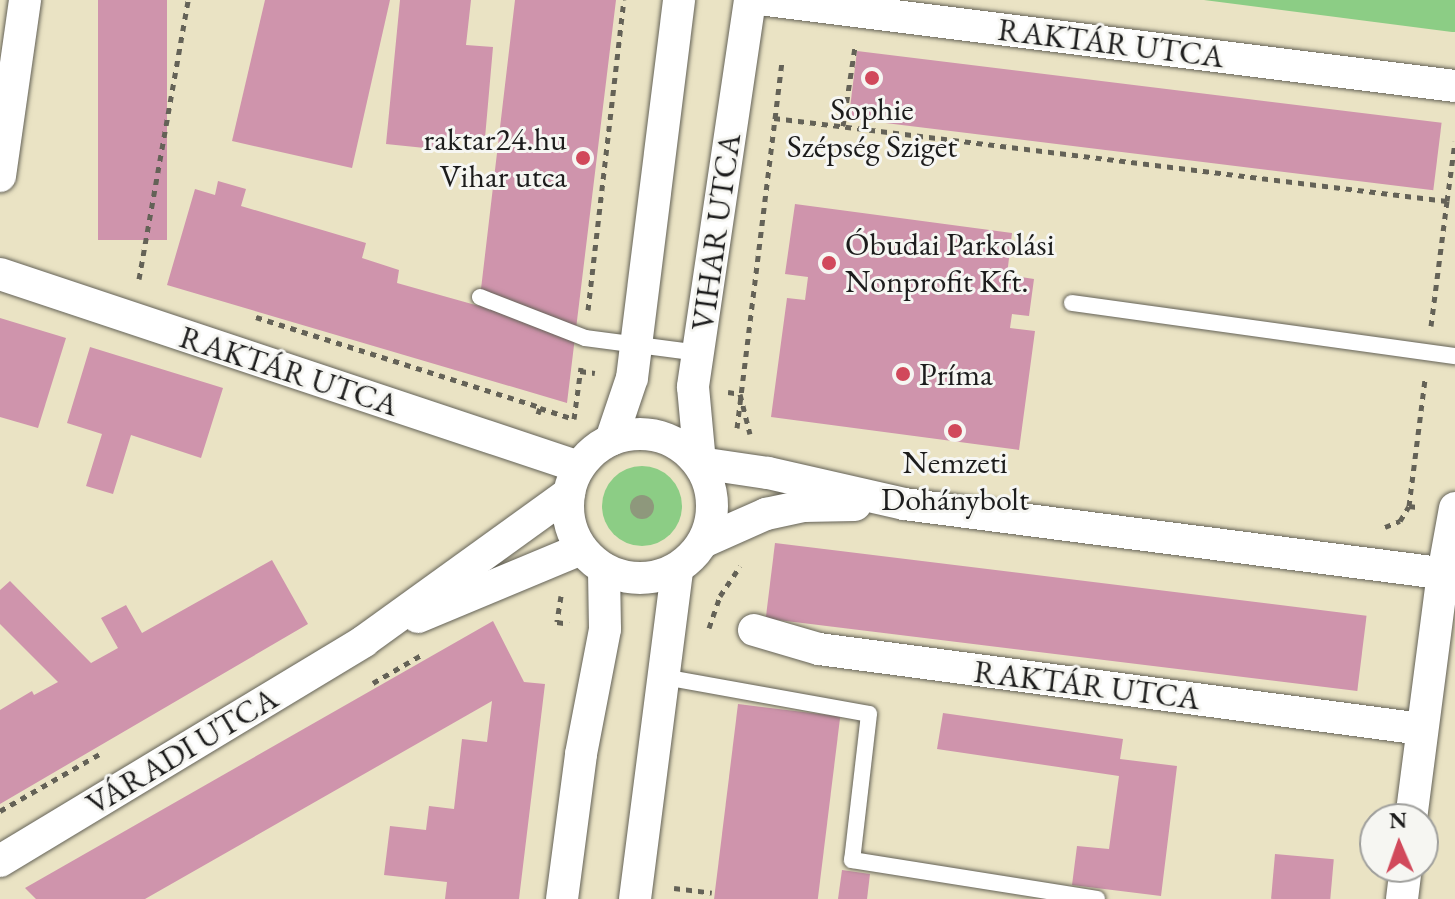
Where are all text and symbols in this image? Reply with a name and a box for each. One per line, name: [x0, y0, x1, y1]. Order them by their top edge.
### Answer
street label: RAKTÁR UTCA: [996, 10, 1226, 76]
marker: Sophie Szépség Sziget: [863, 69, 881, 87]
place label: Sophie Szépség Sziget: [787, 91, 957, 166]
place label: raktar24.hu Vihar utca: [424, 121, 567, 196]
street label: VIHAR UTCA: [683, 131, 749, 333]
marker: raktar24.hu Vihar utca: [574, 149, 592, 167]
place label: Óbudai Parkolási Nonprofit Kft.: [845, 226, 1054, 301]
marker: Óbudai Parkolási Nonprofit Kft.: [820, 254, 838, 272]
street label: RAKTÁR UTCA: [175, 318, 403, 424]
place label: Príma: [919, 355, 993, 393]
marker: Príma: [894, 365, 912, 383]
marker: Nemzeti Dohánybolt: [946, 422, 964, 440]
place label: Nemzeti Dohánybolt: [881, 444, 1029, 519]
street label: RAKTÁR UTCA: [972, 652, 1202, 718]
street label: VÁRADI UTCA: [79, 679, 285, 823]
north arrow: [1359, 803, 1439, 883]
text: N: [1389, 806, 1408, 835]

